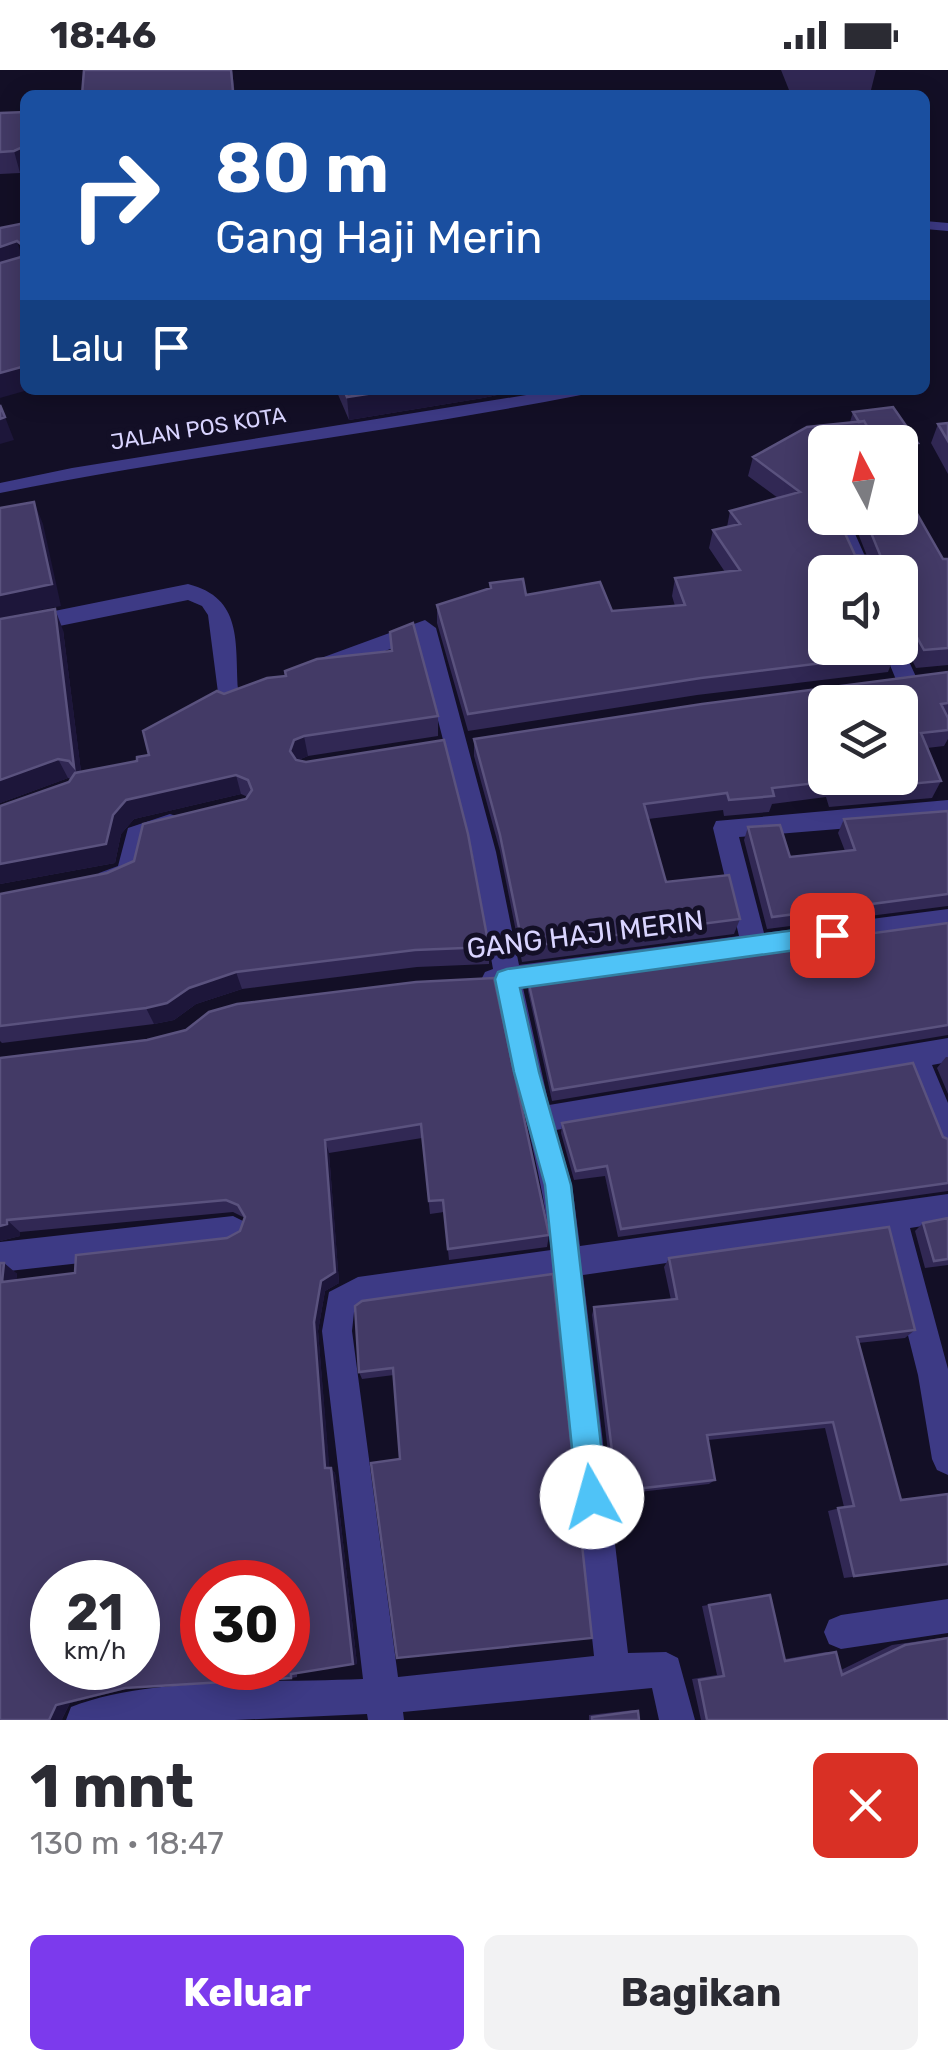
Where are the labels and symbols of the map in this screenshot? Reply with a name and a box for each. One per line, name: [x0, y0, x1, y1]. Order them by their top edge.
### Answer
street label: JALAN POS KOTA: [108, 401, 288, 456]
north arrow: [808, 425, 918, 535]
pin: [790, 893, 875, 978]
street label: GANG HAJI MERIN: [465, 904, 705, 965]
position arrow: [540, 1445, 644, 1549]
speed limit sign: 30: [180, 1560, 310, 1690]

